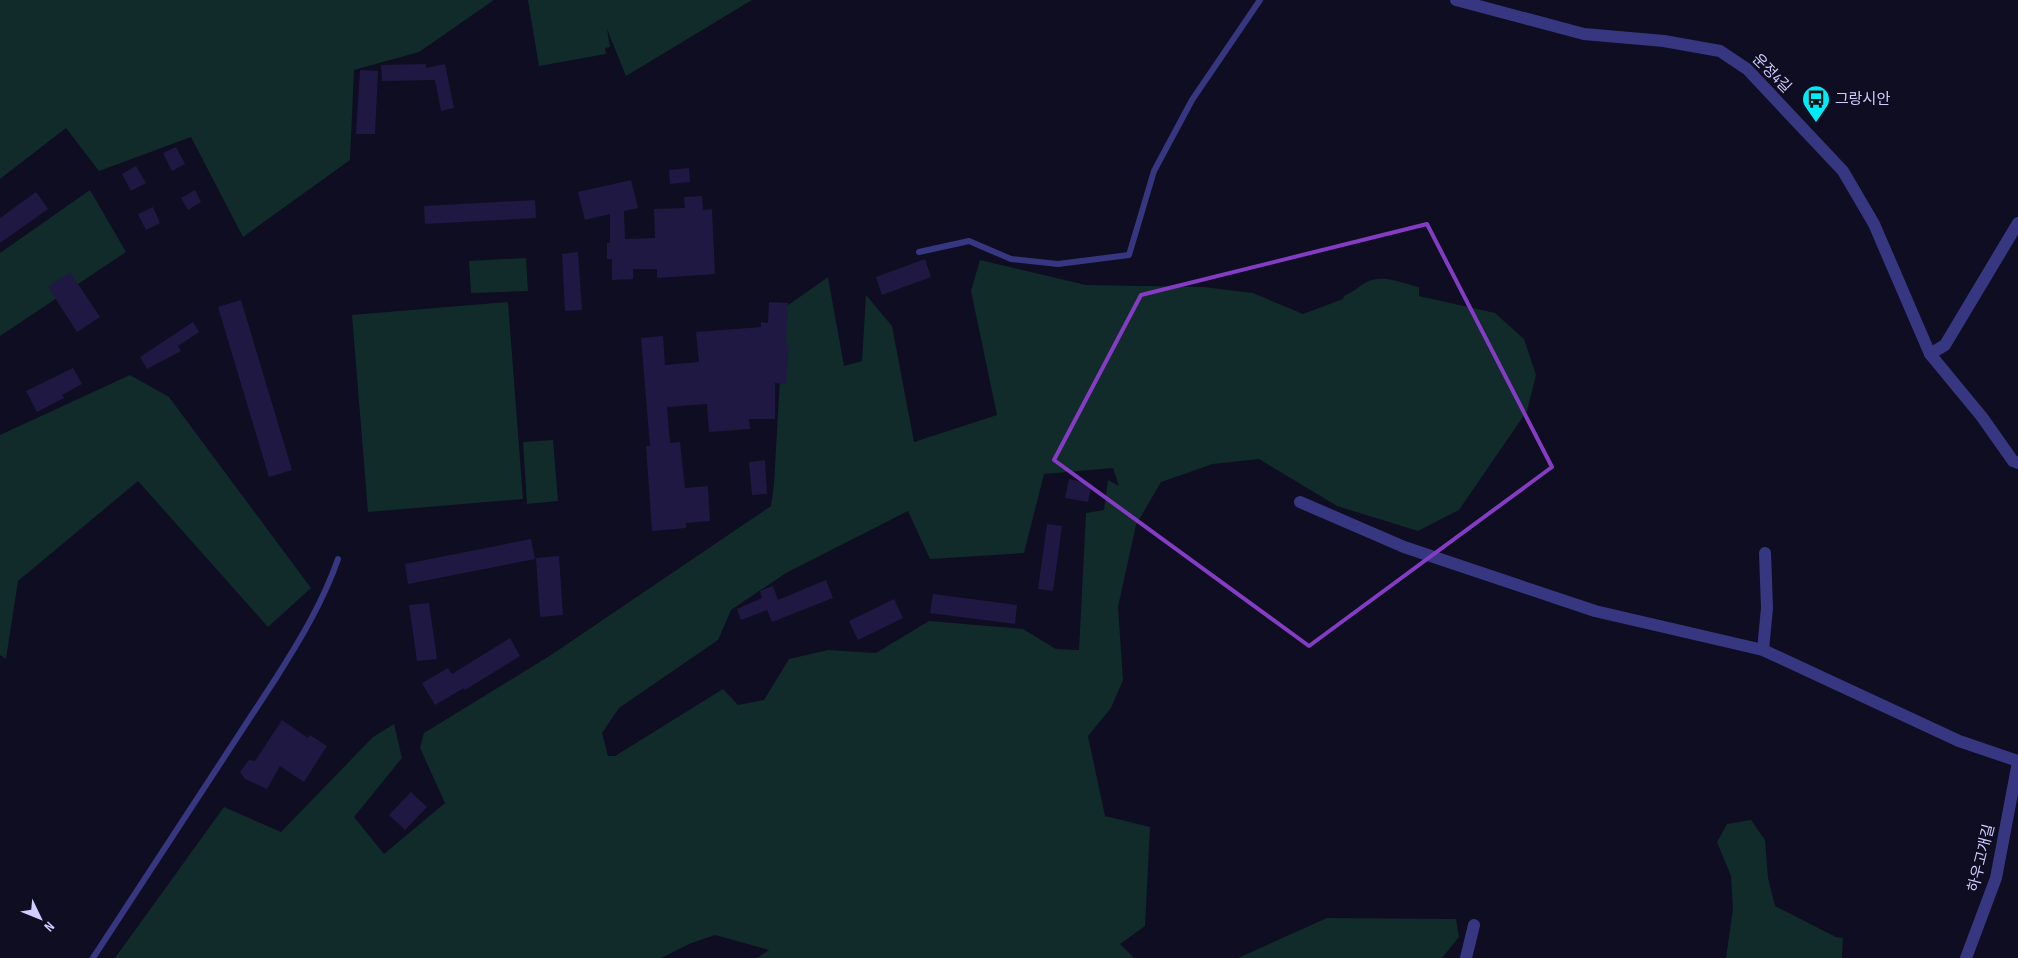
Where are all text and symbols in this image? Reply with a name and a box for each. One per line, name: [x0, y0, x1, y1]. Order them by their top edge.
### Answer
street label: 운정4길: [1748, 50, 1795, 97]
bus stop icon: 그랑시안: [1801, 84, 1831, 123]
place label: 그랑시안: [1835, 90, 1890, 109]
street label: 하우고개길: [1964, 822, 1999, 894]
north arrow: [15, 893, 65, 943]
text: N: [40, 918, 58, 935]

